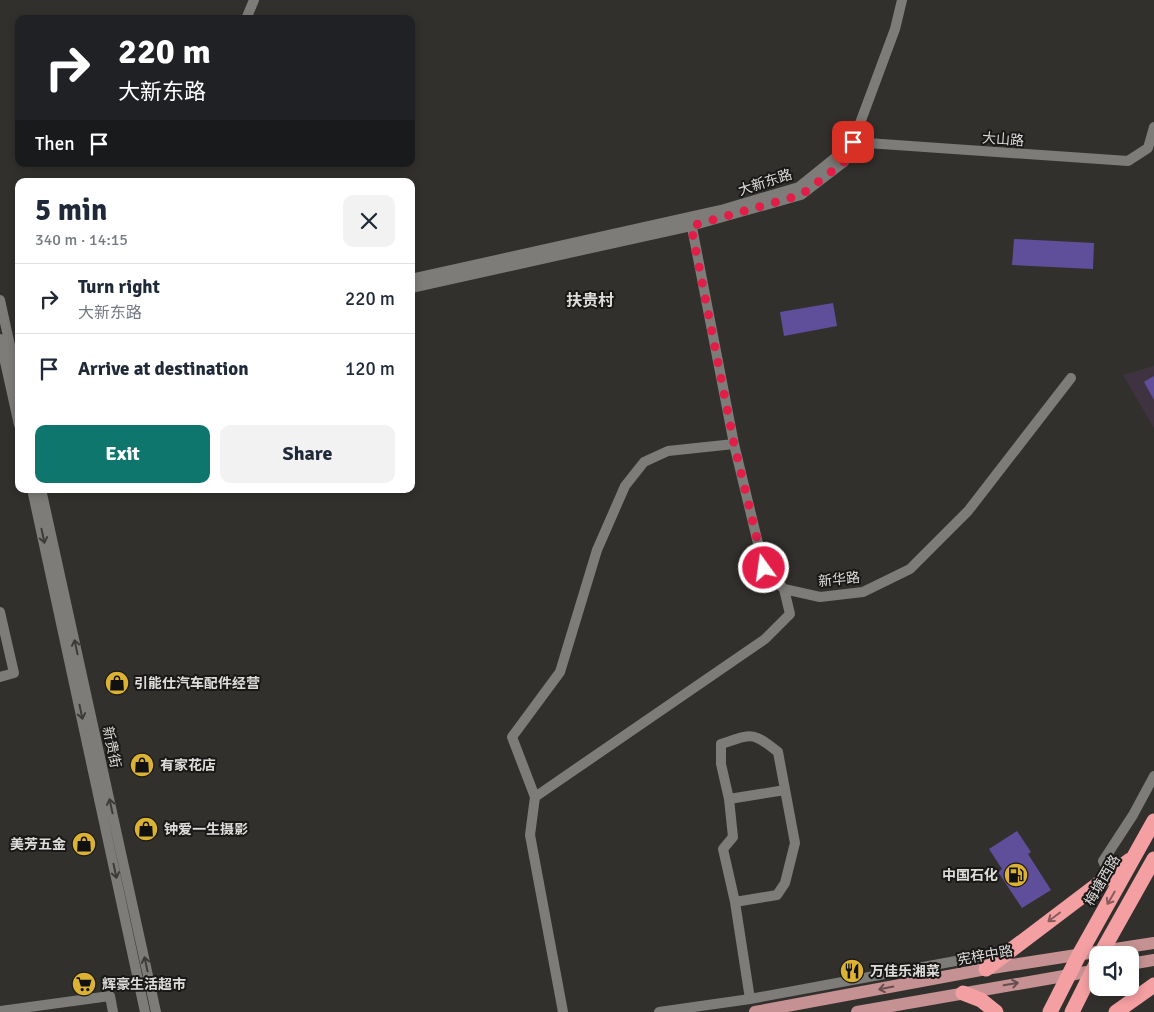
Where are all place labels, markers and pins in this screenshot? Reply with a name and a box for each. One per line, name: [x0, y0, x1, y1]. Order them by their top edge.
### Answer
pin: [832, 121, 874, 163]
shop icon: 引能仕汽车配件经营: [104, 670, 130, 696]
place label: 引能仕汽车配件经营: [134, 675, 260, 692]
shop icon: 有家花店: [129, 752, 155, 778]
place label: 有家花店: [160, 757, 216, 774]
shop icon: 钟爱一生摄影: [133, 816, 159, 842]
place label: 钟爱一生摄影: [164, 821, 248, 838]
shop icon: 美芳五金: [71, 831, 97, 857]
place label: 美芳五金: [10, 836, 66, 853]
fuel station icon: 中国石化: [1003, 862, 1029, 888]
place label: 中国石化: [942, 867, 998, 884]
restaurant icon: 万佳乐湘菜: [839, 958, 865, 984]
place label: 万佳乐湘菜: [870, 963, 940, 980]
supermarket icon: 辉豪生活超市: [71, 971, 97, 997]
place label: 辉豪生活超市: [102, 976, 186, 993]

